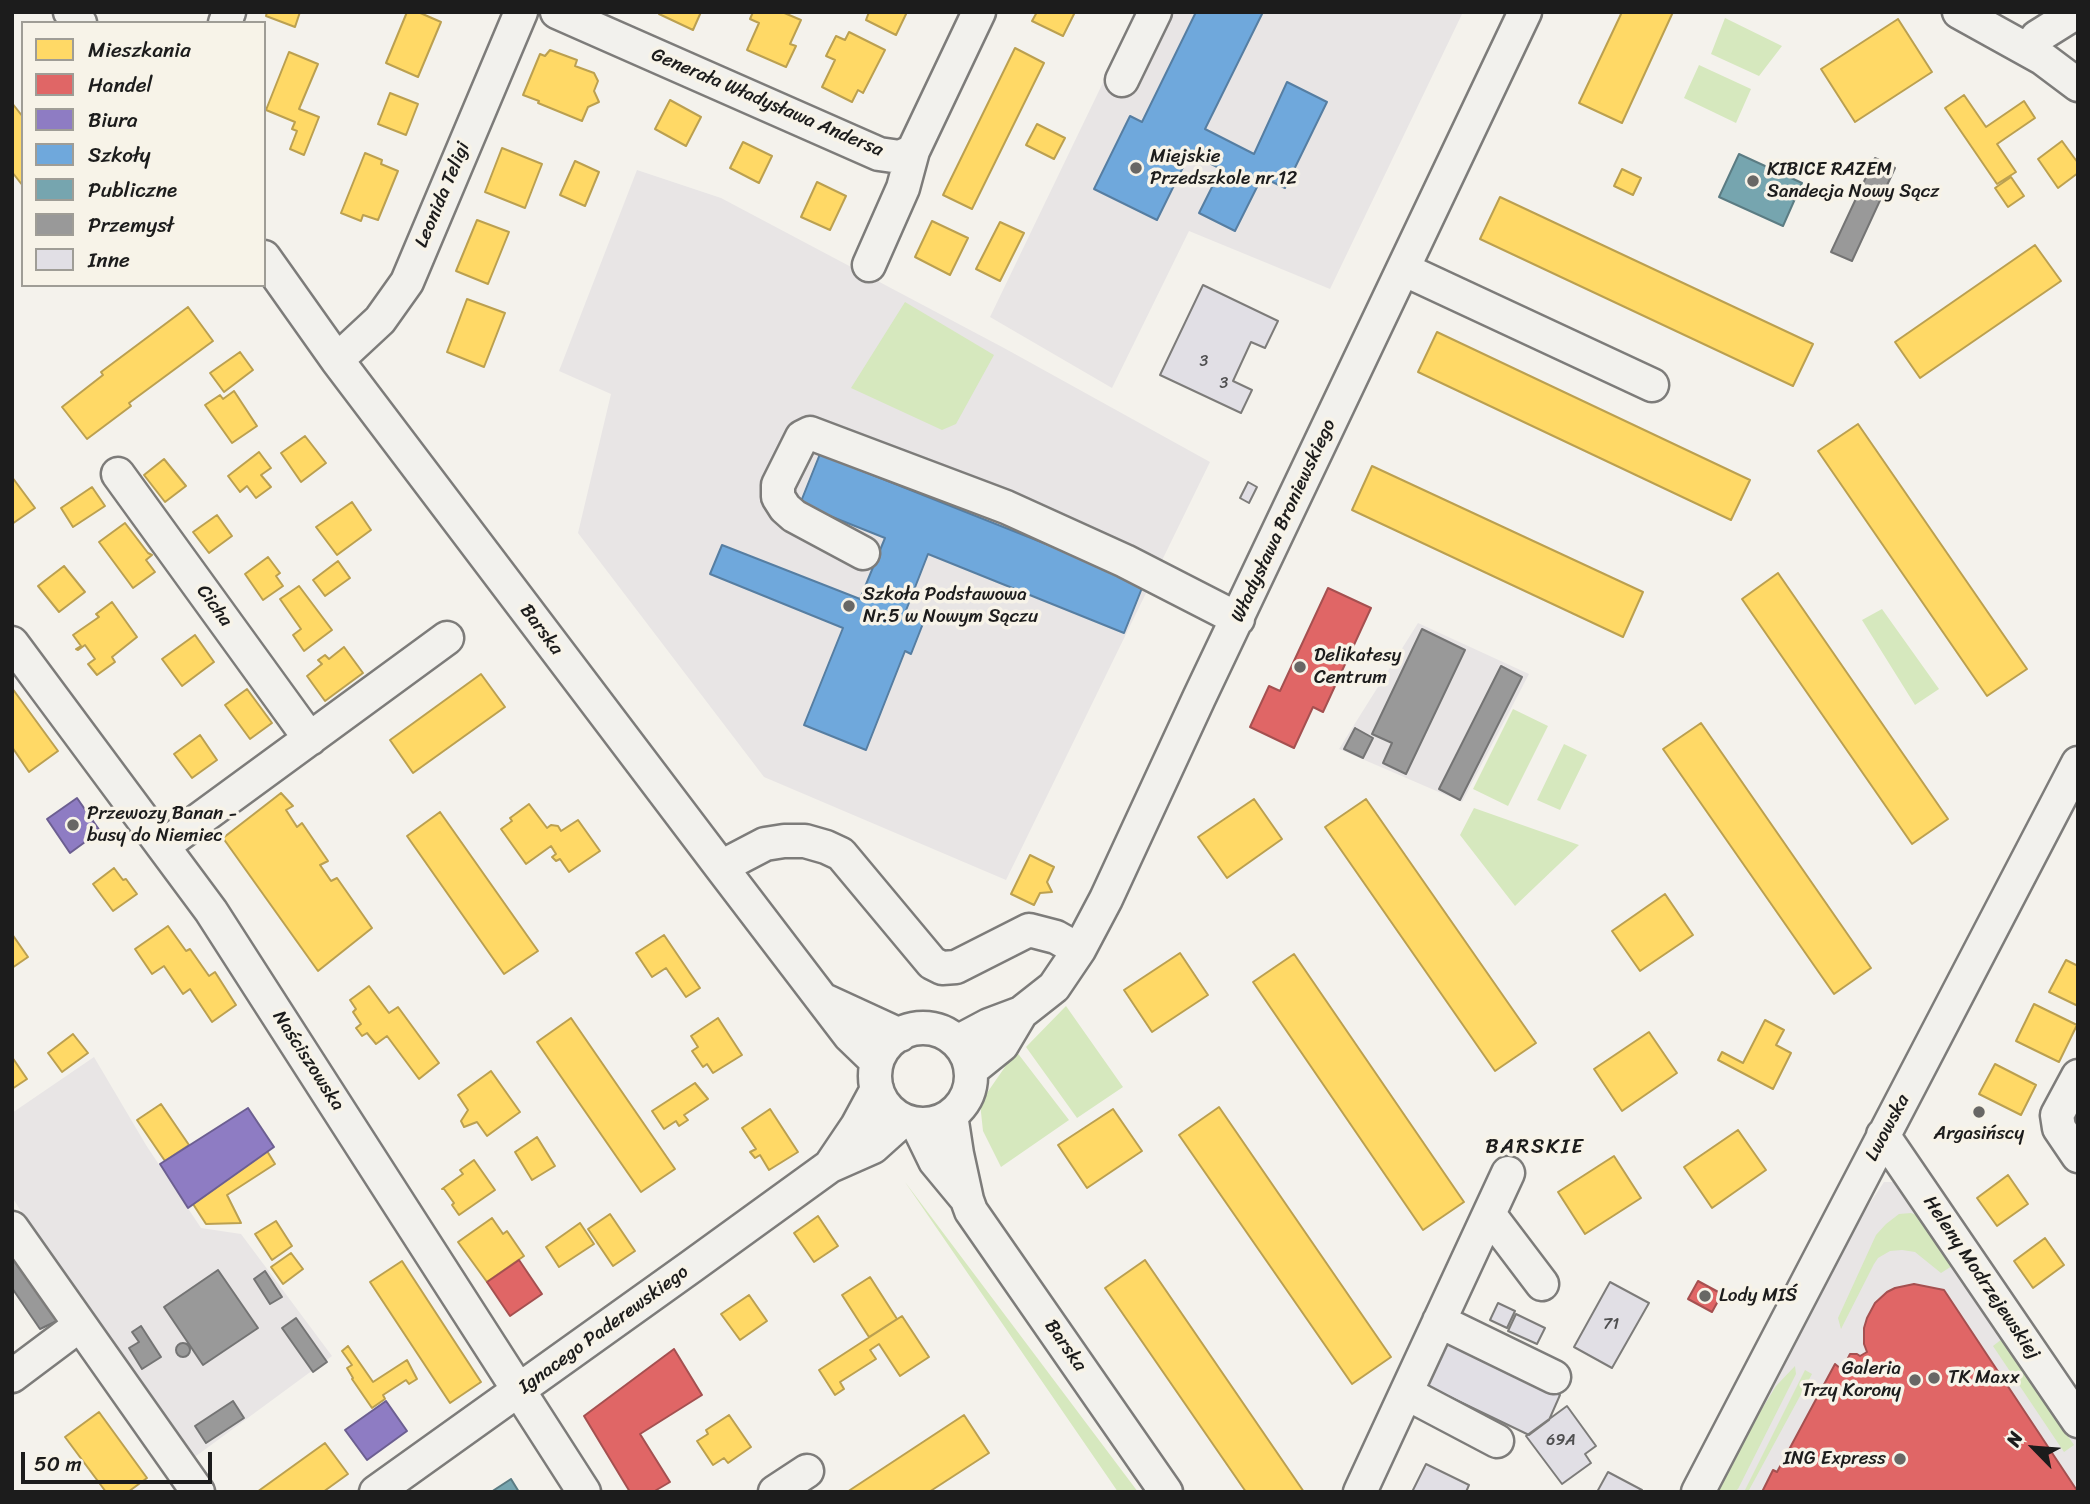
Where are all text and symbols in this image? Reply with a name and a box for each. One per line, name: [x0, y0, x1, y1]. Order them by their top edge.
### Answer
legend: [21, 21, 266, 287]
text: Mieszkania: [88, 31, 191, 69]
street label: Generała Władysława Andersa: [648, 44, 886, 162]
text: Handel: [88, 66, 153, 104]
text: Biura: [88, 101, 137, 139]
text: Szkoły: [88, 136, 151, 174]
street label: Leonida Teligi: [411, 139, 475, 251]
place label: Miejskie Przedszkole nr 12: [1150, 146, 1297, 190]
place label: KIBICE RAZEM Sandecja Nowy Sącz: [1767, 159, 1939, 203]
marker: Miejskie Przedszkole nr 12: [1128, 160, 1144, 176]
text: Publiczne: [88, 171, 177, 209]
marker: KIBICE RAZEM Sandecja Nowy Sącz: [1745, 173, 1761, 189]
text: Przemysł: [88, 206, 174, 244]
text: Inne: [88, 241, 130, 279]
house number: 3: [1200, 352, 1208, 372]
house number: 3: [1220, 374, 1228, 394]
street label: Władysława Broniewskiego: [1227, 416, 1341, 626]
street label: Cicha: [191, 581, 237, 631]
place label: Szkoła Podstawowa Nr.5 w Nowym Sączu: [863, 584, 1038, 628]
marker: Szkoła Podstawowa Nr.5 w Nowym Sączu: [841, 598, 857, 614]
street label: Barska: [515, 600, 567, 660]
place label: Delikatesy Centrum: [1314, 645, 1401, 689]
marker: Delikatesy Centrum: [1292, 659, 1308, 675]
place label: Przewozy Banan - busy do Niemiec: [87, 803, 237, 847]
marker: Przewozy Banan - busy do Niemiec: [65, 817, 81, 833]
street label: Naściszowska: [267, 1007, 349, 1115]
street label: Lwowska: [1861, 1091, 1915, 1165]
marker: Argasińscy: [1971, 1104, 1987, 1120]
place label: Argasińscy: [1934, 1123, 2024, 1145]
district label: BARSKIE: [1488, 1135, 1582, 1161]
street label: Heleny Modrzejewskiej: [1918, 1192, 2044, 1364]
street label: Ignacego Paderewskiego: [515, 1261, 693, 1399]
place label: Lody MIŚ: [1719, 1285, 1797, 1307]
marker: Lody MIŚ: [1697, 1288, 1713, 1304]
house number: 71: [1603, 1315, 1619, 1335]
street label: Barska: [1039, 1316, 1091, 1376]
place label: Galeria Trzy Korony: [1802, 1358, 1901, 1402]
place label: TK Maxx: [1948, 1367, 2020, 1389]
marker: TK Maxx: [1926, 1370, 1942, 1386]
marker: Galeria Trzy Korony: [1907, 1372, 1923, 1388]
north arrow: [1999, 1413, 2069, 1483]
text: N: [1997, 1426, 2032, 1452]
house number: 69A: [1546, 1431, 1576, 1451]
scale bar: [24, 1438, 215, 1482]
text: 50 m: [34, 1445, 82, 1483]
place label: ING Express: [1783, 1448, 1886, 1470]
marker: ING Express: [1892, 1451, 1908, 1467]

